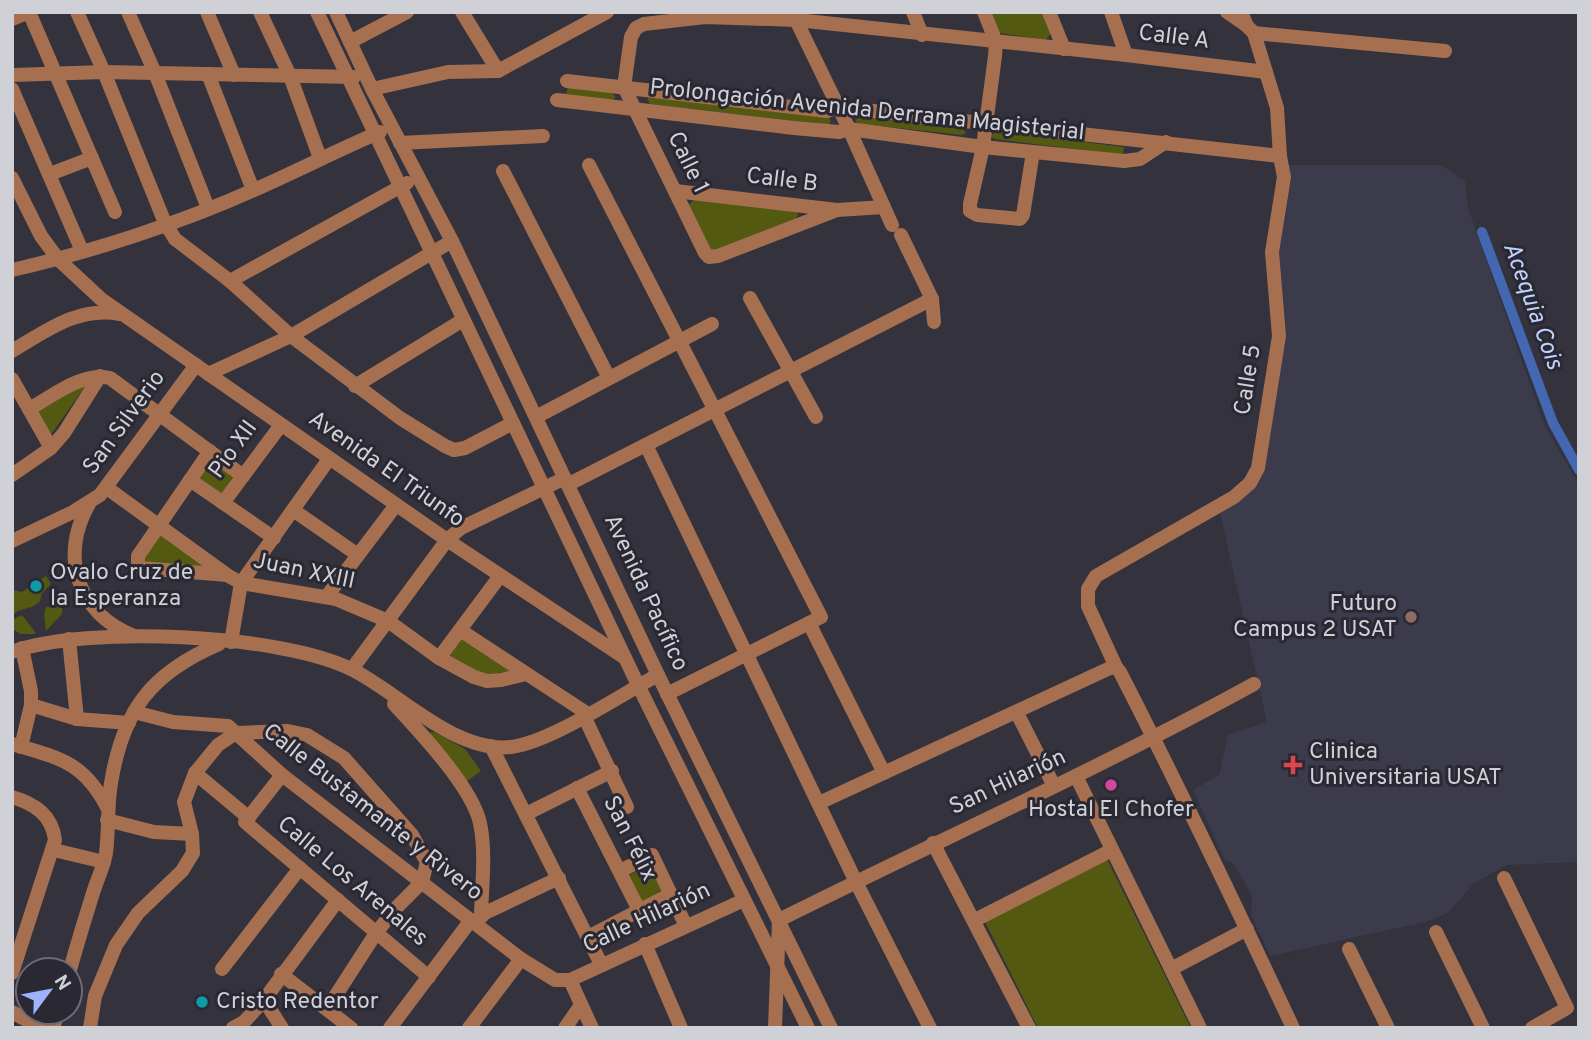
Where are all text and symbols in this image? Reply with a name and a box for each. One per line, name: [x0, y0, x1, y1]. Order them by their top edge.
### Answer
street label: Calle A: [1137, 19, 1211, 57]
street label: Prolongación Avenida Derrama Magisterial: [648, 74, 1086, 148]
street label: Calle 1: [660, 127, 714, 199]
street label: Calle B: [745, 162, 819, 200]
water label: Acequia Cois: [1495, 238, 1569, 375]
street label: Calle 5: [1229, 343, 1269, 417]
street label: San Silverio: [77, 365, 173, 481]
street label: Avenida El Triunfo: [302, 405, 470, 535]
street label: Pio XII: [203, 415, 265, 485]
street label: Avenida Pacífico: [596, 510, 694, 676]
street label: Juan XXIII: [250, 547, 358, 597]
place label: Ovalo Cruz de la Esperanza: [50, 559, 193, 614]
marker: Ovalo Cruz de la Esperanza: [28, 578, 44, 594]
place label: Futuro Campus 2 USAT: [1233, 590, 1397, 645]
marker: Futuro Campus 2 USAT: [1403, 609, 1419, 625]
street label: Calle Bustamante y Rivero: [256, 718, 488, 908]
place label: Clinica Universitaria USAT: [1309, 738, 1502, 793]
street label: San Hilarión: [945, 743, 1071, 823]
marker: Clinica Universitaria USAT: [1283, 755, 1303, 775]
marker: Hostal El Chofer: [1103, 777, 1119, 793]
street label: San Félix: [595, 792, 663, 887]
place label: Hostal El Chofer: [1028, 796, 1194, 825]
street label: Calle Los Arenales: [271, 810, 433, 954]
street label: Calle Hilarión: [578, 877, 716, 961]
north arrow: [14, 956, 84, 1026]
text: N: [48, 971, 76, 995]
place label: Cristo Redentor: [216, 988, 379, 1017]
marker: Cristo Redentor: [194, 994, 210, 1010]

